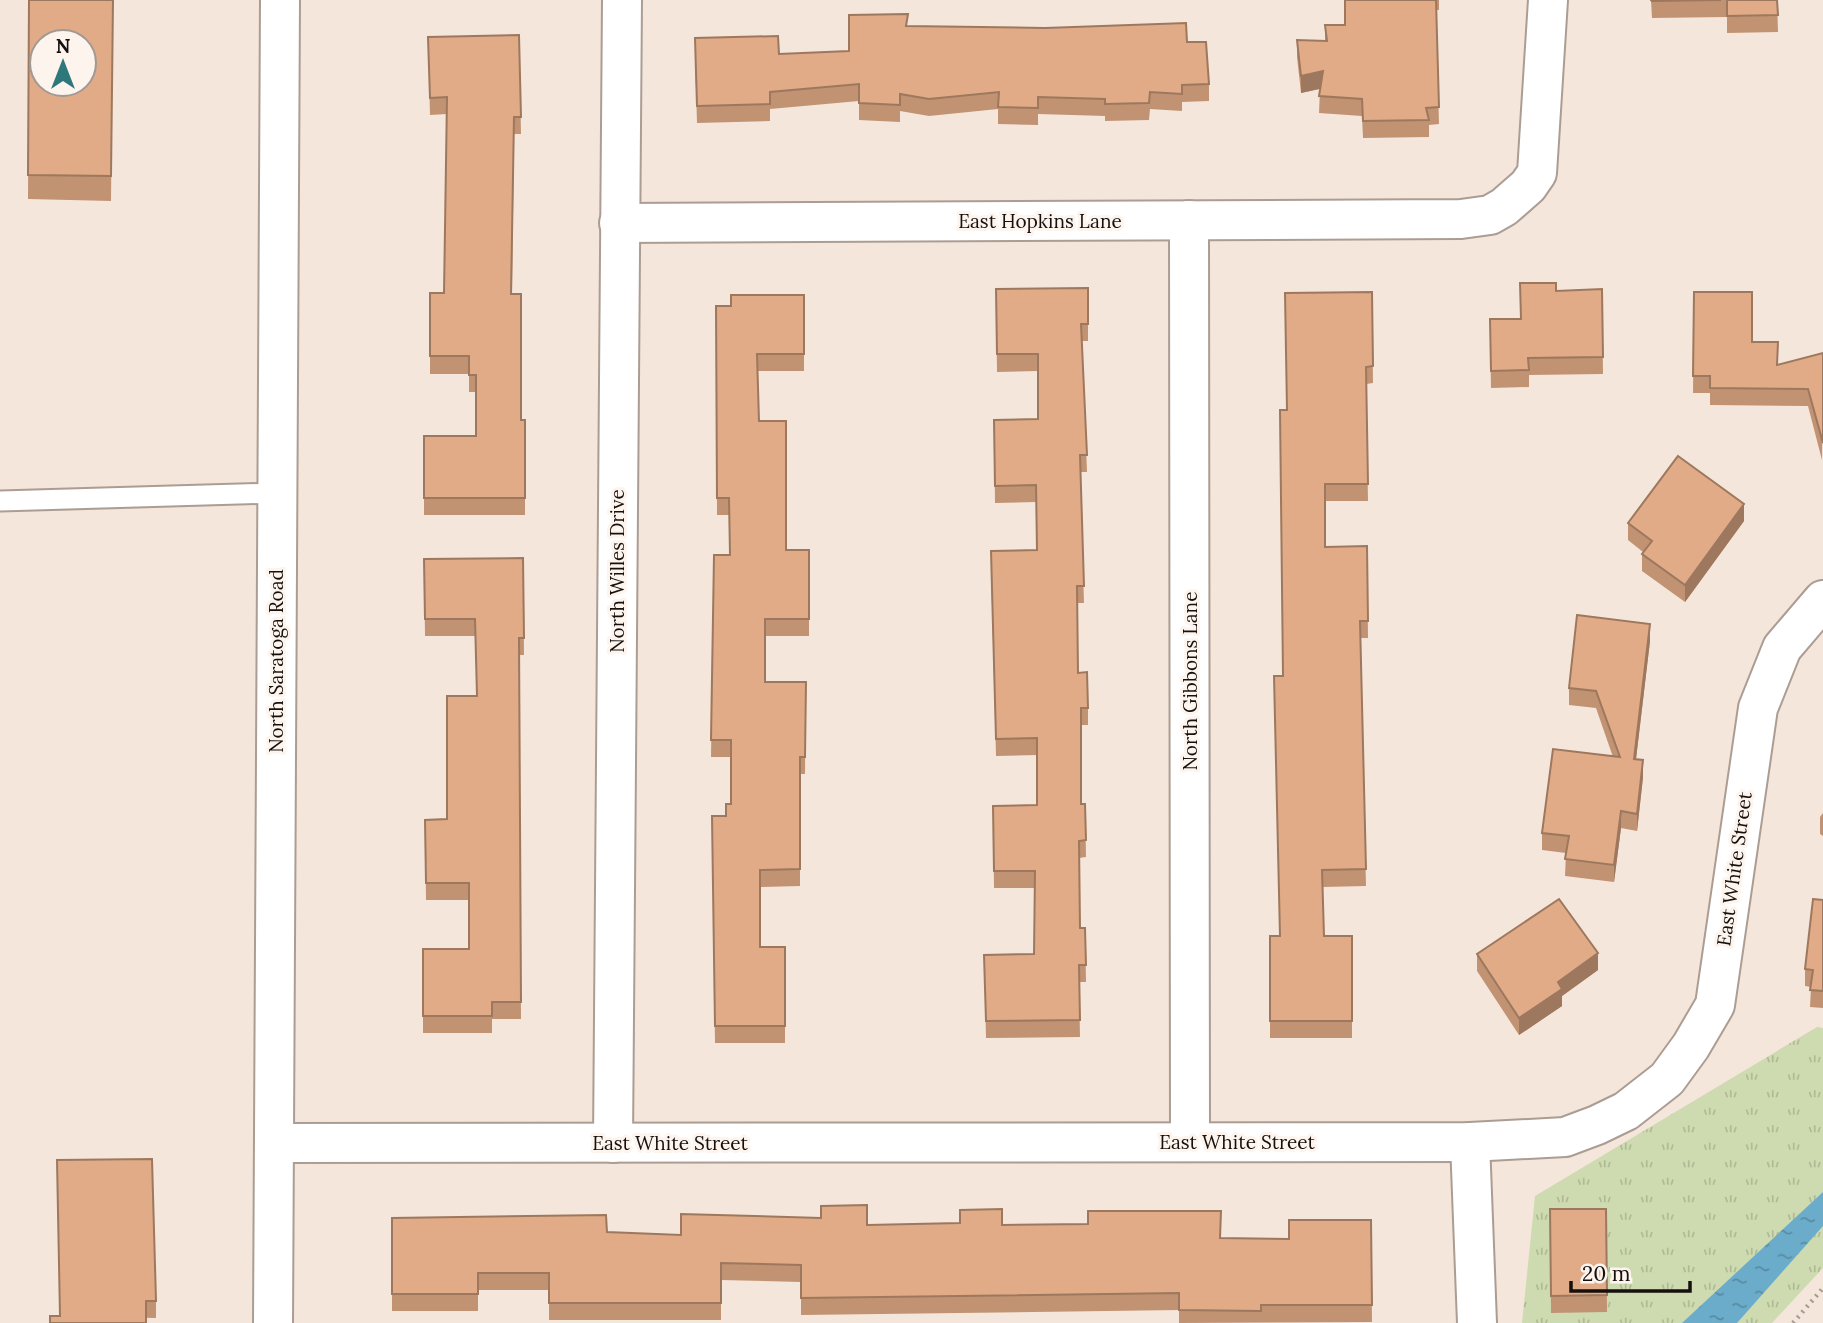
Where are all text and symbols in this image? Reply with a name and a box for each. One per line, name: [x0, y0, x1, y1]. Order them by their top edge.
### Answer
north arrow: [28, 28, 98, 98]
text: N: [56, 34, 71, 58]
street label: East Hopkins Lane: [958, 209, 1122, 233]
street label: North Willes Drive: [605, 489, 629, 653]
street label: North Saratoga Road: [264, 569, 288, 753]
street label: North Gibbons Lane: [1178, 592, 1202, 770]
street label: East White Street: [1711, 790, 1757, 948]
street label: East White Street: [1159, 1130, 1315, 1154]
street label: East White Street: [592, 1131, 748, 1155]
scale bar: [1571, 1250, 1690, 1294]
text: 20 m: [1582, 1260, 1631, 1287]

